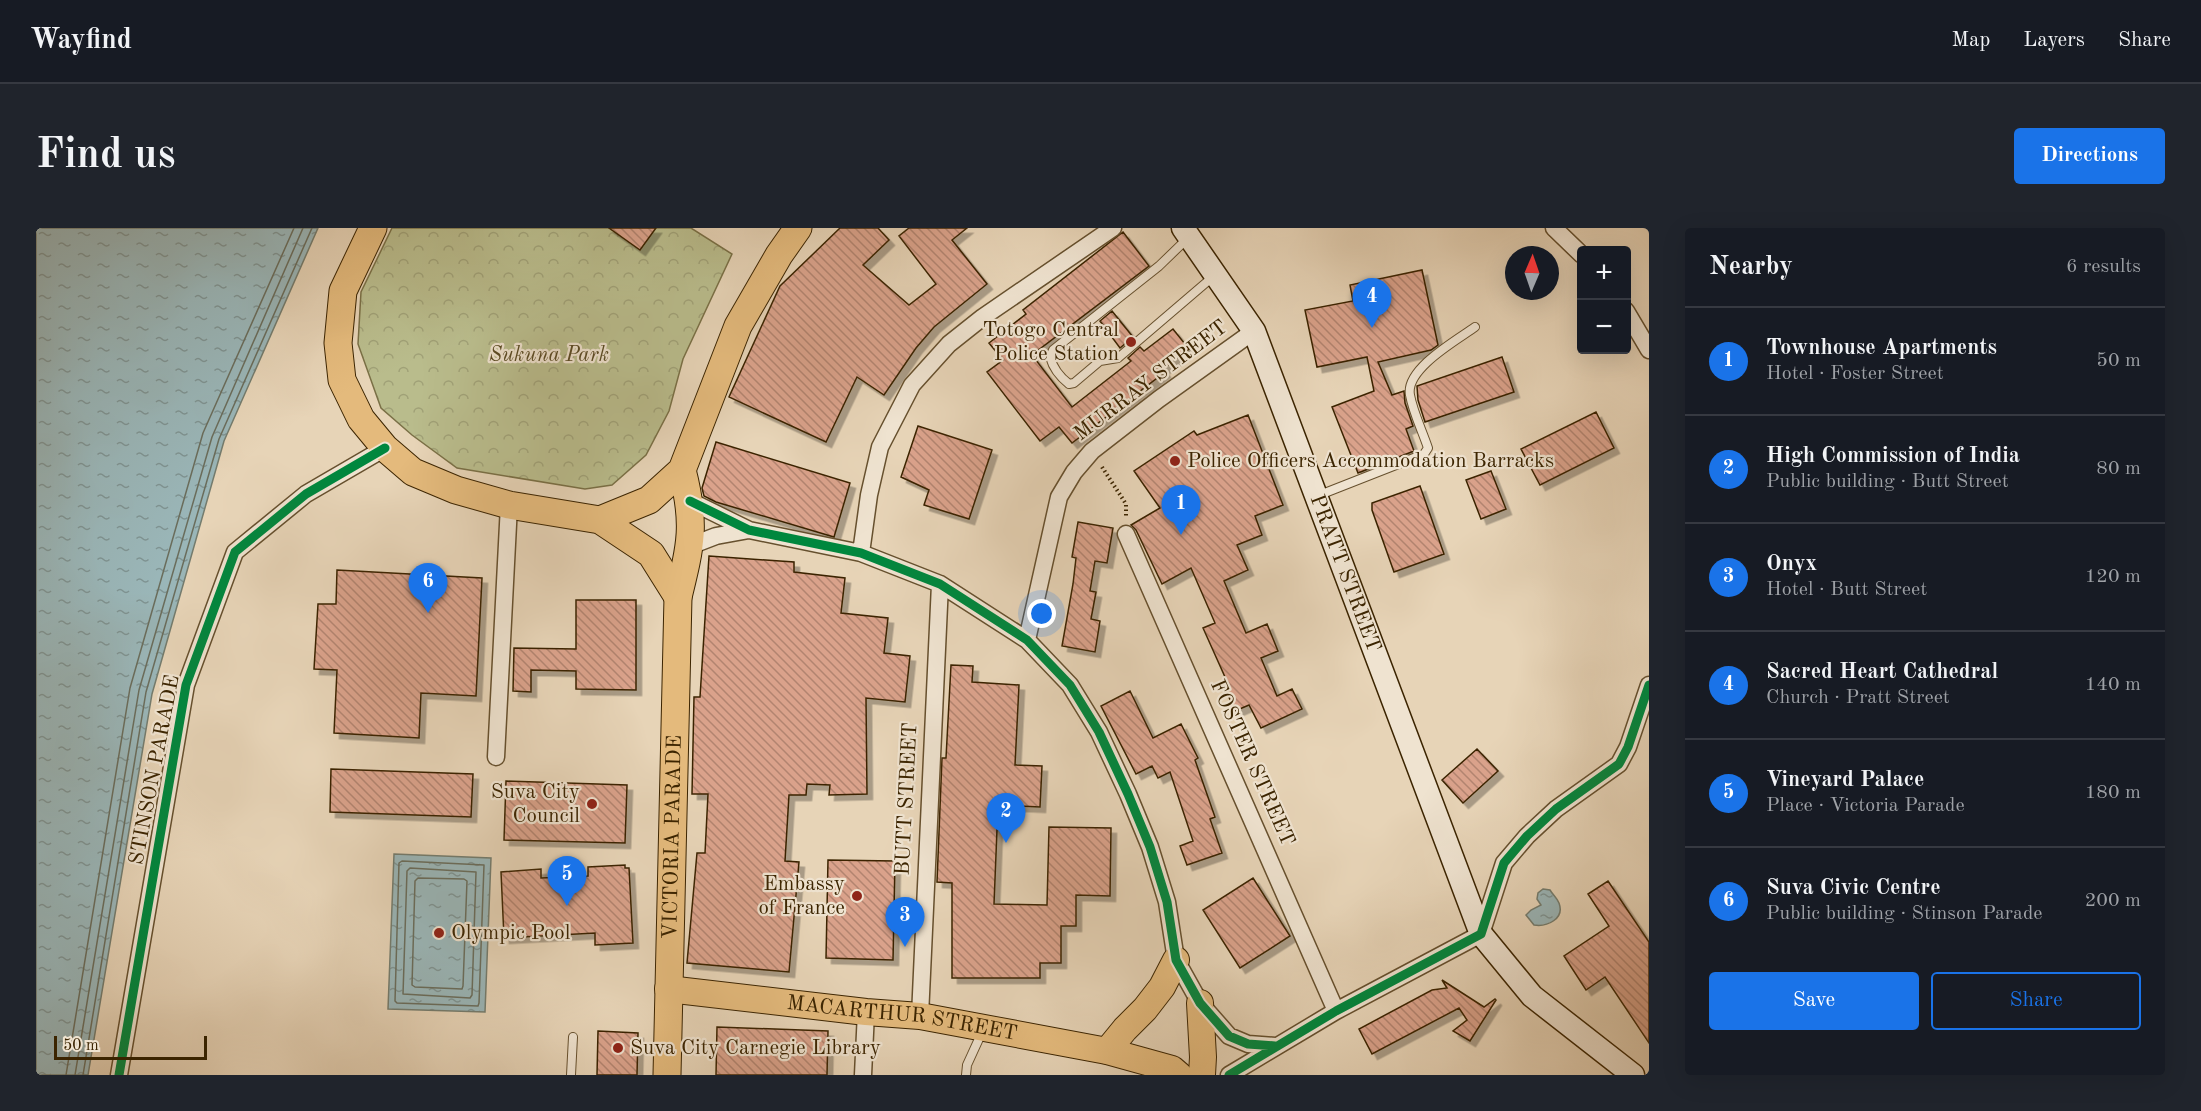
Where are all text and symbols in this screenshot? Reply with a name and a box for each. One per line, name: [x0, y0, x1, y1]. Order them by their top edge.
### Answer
text: Wayfind: [30, 27, 132, 55]
text: Map: [1951, 30, 1990, 51]
text: Layers: [2023, 30, 2085, 51]
text: Share: [2118, 30, 2171, 51]
button: Directions: [2014, 128, 2165, 184]
text: Find us: [36, 135, 175, 177]
north arrow: [1505, 246, 1559, 300]
map controls: [1577, 246, 1631, 354]
button: +: [1577, 246, 1631, 300]
text: Nearby: [1709, 254, 1793, 280]
text: 6 results: [2066, 257, 2141, 277]
pin: 4: [1352, 279, 1392, 328]
button: −: [1577, 300, 1631, 354]
street label: MURRAY STREET: [1071, 317, 1231, 445]
place label: Totogo Central Police Station: [983, 320, 1119, 365]
marker: Totogo Central Police Station: [1124, 335, 1138, 349]
text: Townhouse Apartments: [1766, 337, 1997, 359]
park label: Sukuna Park: [489, 345, 609, 366]
text: 1: [1723, 351, 1734, 371]
text: 50 m: [2096, 351, 2141, 371]
text: Hotel · Foster Street: [1766, 364, 1944, 384]
text: High Commission of India: [1766, 445, 2020, 467]
place label: Police Officers Accommodation Barracks: [1187, 451, 1554, 472]
marker: Police Officers Accommodation Barracks: [1168, 454, 1182, 468]
text: 2: [1723, 459, 1734, 479]
text: 80 m: [2096, 459, 2141, 479]
text: Public building · Butt Street: [1766, 472, 2009, 492]
pin: 1: [1162, 486, 1200, 535]
street label: PRATT STREET: [1306, 492, 1384, 655]
text: Onyx: [1766, 553, 1817, 575]
pin: 6: [408, 564, 448, 613]
text: 3: [1723, 567, 1734, 587]
text: 120 m: [2085, 567, 2141, 587]
text: Hotel · Butt Street: [1766, 580, 1927, 600]
your location: [1027, 599, 1056, 628]
text: Sacred Heart Cathedral: [1766, 661, 1998, 683]
street label: STINSON PARADE: [126, 673, 184, 867]
text: 4: [1723, 675, 1734, 695]
text: 140 m: [2085, 675, 2141, 695]
street label: FOSTER STREET: [1206, 677, 1298, 849]
text: Church · Pratt Street: [1766, 688, 1950, 708]
street label: BUTT STREET: [893, 722, 921, 876]
street label: VICTORIA PARADE: [660, 735, 685, 939]
text: Vineyard Palace: [1766, 769, 1924, 791]
place label: Suva City Council: [491, 782, 580, 827]
text: 5: [1723, 783, 1734, 803]
text: 180 m: [2085, 783, 2141, 803]
pin: 2: [986, 794, 1026, 843]
text: Place · Victoria Parade: [1766, 796, 1965, 816]
marker: Suva City Council: [585, 797, 599, 811]
pin: 5: [548, 856, 586, 906]
place label: Embassy of France: [758, 874, 845, 919]
text: Suva Civic Centre: [1766, 877, 1941, 899]
marker: Embassy of France: [850, 889, 864, 903]
text: 6: [1723, 891, 1734, 911]
text: 200 m: [2085, 891, 2141, 911]
pin: 3: [886, 898, 924, 947]
text: Public building · Stinson Parade: [1766, 904, 2043, 924]
place label: Olympic Pool: [451, 923, 571, 944]
marker: Olympic Pool: [432, 926, 446, 940]
button: Save: [1709, 972, 1919, 1030]
button: Share: [1931, 972, 2141, 1030]
street label: MACARTHUR STREET: [786, 992, 1019, 1045]
scale bar: [54, 1033, 207, 1060]
text: 50 m: [63, 1038, 99, 1054]
place label: Suva City Carnegie Library: [630, 1038, 881, 1059]
marker: Suva City Carnegie Library: [611, 1041, 625, 1055]

